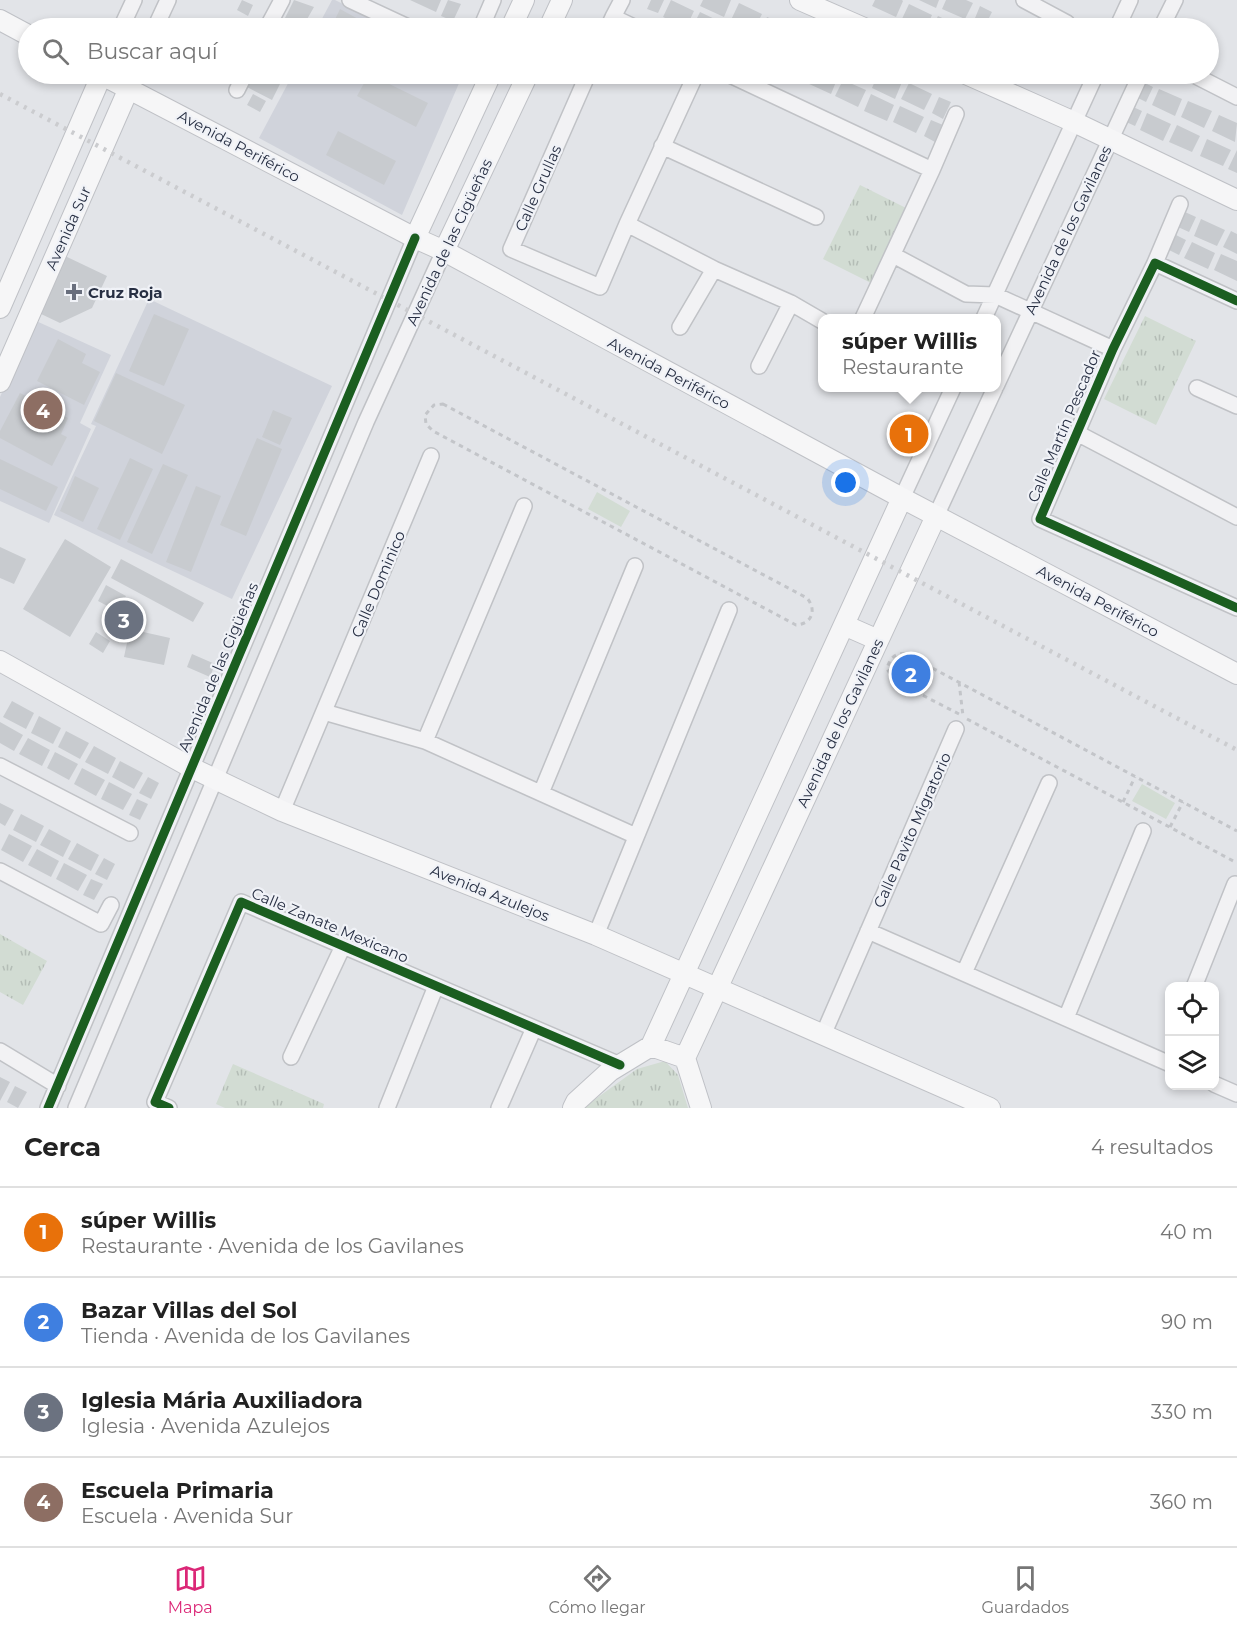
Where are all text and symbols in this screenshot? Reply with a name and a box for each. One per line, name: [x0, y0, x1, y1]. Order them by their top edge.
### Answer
search box: [18, 18, 1219, 84]
icon: search: [39, 35, 72, 68]
text: Buscar aquí: [87, 38, 218, 65]
street label: Avenida Periférico: [175, 106, 303, 186]
street label: Calle Grullas: [511, 142, 565, 234]
street label: Avenida de los Gavilanes: [1020, 143, 1116, 317]
street label: Avenida de las Cigüeñas: [402, 155, 496, 329]
street label: Avenida Sur: [41, 183, 95, 273]
marker: Cruz Roja: [65, 283, 83, 301]
place label: Cruz Roja: [88, 283, 163, 302]
popup: [818, 314, 1001, 392]
text: súper Willis: [842, 328, 977, 355]
street label: Avenida Periférico: [605, 333, 733, 413]
street label: Calle Martín Pescador: [1023, 347, 1105, 505]
text: Restaurante: [842, 355, 964, 379]
pin: 4: [24, 388, 63, 432]
pin: 1: [890, 412, 928, 456]
your location: [831, 468, 860, 497]
street label: Calle Dominico: [347, 528, 409, 640]
street label: Avenida Periférico: [1034, 561, 1162, 641]
street label: Avenida de las Cigüeñas: [174, 579, 262, 755]
pin: 3: [104, 598, 144, 642]
street label: Avenida de los Gavilanes: [792, 636, 888, 810]
pin: 2: [892, 652, 930, 696]
street label: Calle Pavito Migratorio: [869, 749, 955, 911]
street label: Avenida Azulejos: [428, 860, 552, 926]
street label: Calle Zanate Mexicano: [249, 883, 411, 967]
map controls: [1165, 982, 1219, 1090]
button: locate: [1165, 982, 1219, 1036]
button: layers: [1165, 1036, 1219, 1090]
text: Cerca: [24, 1131, 101, 1163]
text: 4 resultados: [1091, 1135, 1213, 1159]
text: súper Willis: [81, 1207, 216, 1234]
text: 1: [40, 1220, 47, 1244]
text: 40 m: [1160, 1220, 1213, 1244]
text: Restaurante · Avenida de los Gavilanes: [81, 1234, 464, 1258]
text: Bazar Villas del Sol: [81, 1297, 297, 1324]
text: 2: [38, 1310, 49, 1334]
text: 90 m: [1161, 1310, 1213, 1334]
text: Tienda · Avenida de los Gavilanes: [81, 1324, 410, 1348]
text: Iglesia Mária Auxiliadora: [81, 1387, 363, 1414]
text: 3: [38, 1400, 49, 1424]
text: 330 m: [1151, 1400, 1213, 1424]
text: Iglesia · Avenida Azulejos: [81, 1414, 330, 1438]
text: Escuela Primaria: [81, 1477, 274, 1504]
text: 4: [37, 1490, 50, 1514]
text: 360 m: [1150, 1490, 1213, 1514]
text: Escuela · Avenida Sur: [81, 1504, 293, 1528]
tab: Mapa: [168, 1562, 213, 1617]
tab: Cómo llegar: [548, 1562, 646, 1617]
tab: Guardados: [981, 1562, 1069, 1617]

